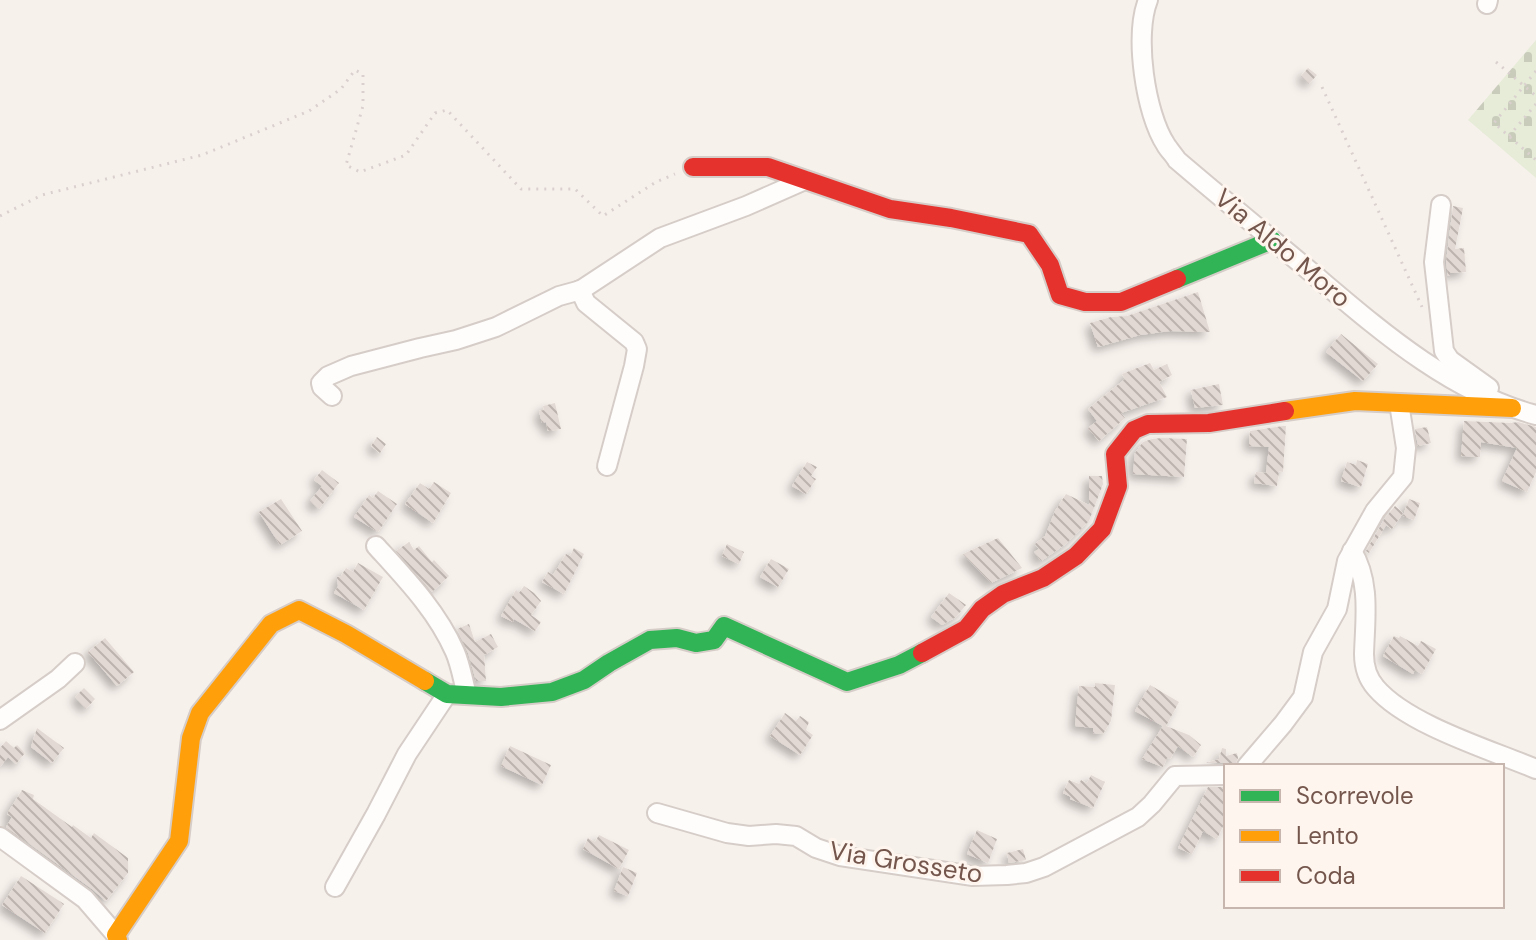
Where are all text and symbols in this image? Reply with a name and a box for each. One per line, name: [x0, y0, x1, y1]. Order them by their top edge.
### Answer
street label: Via Aldo Moro: [1208, 181, 1358, 315]
legend: [1224, 764, 1504, 908]
text: Scorrevole: [1296, 780, 1414, 811]
text: Lento: [1296, 820, 1359, 851]
street label: Via Grosseto: [827, 833, 985, 891]
text: Coda: [1296, 860, 1356, 891]

